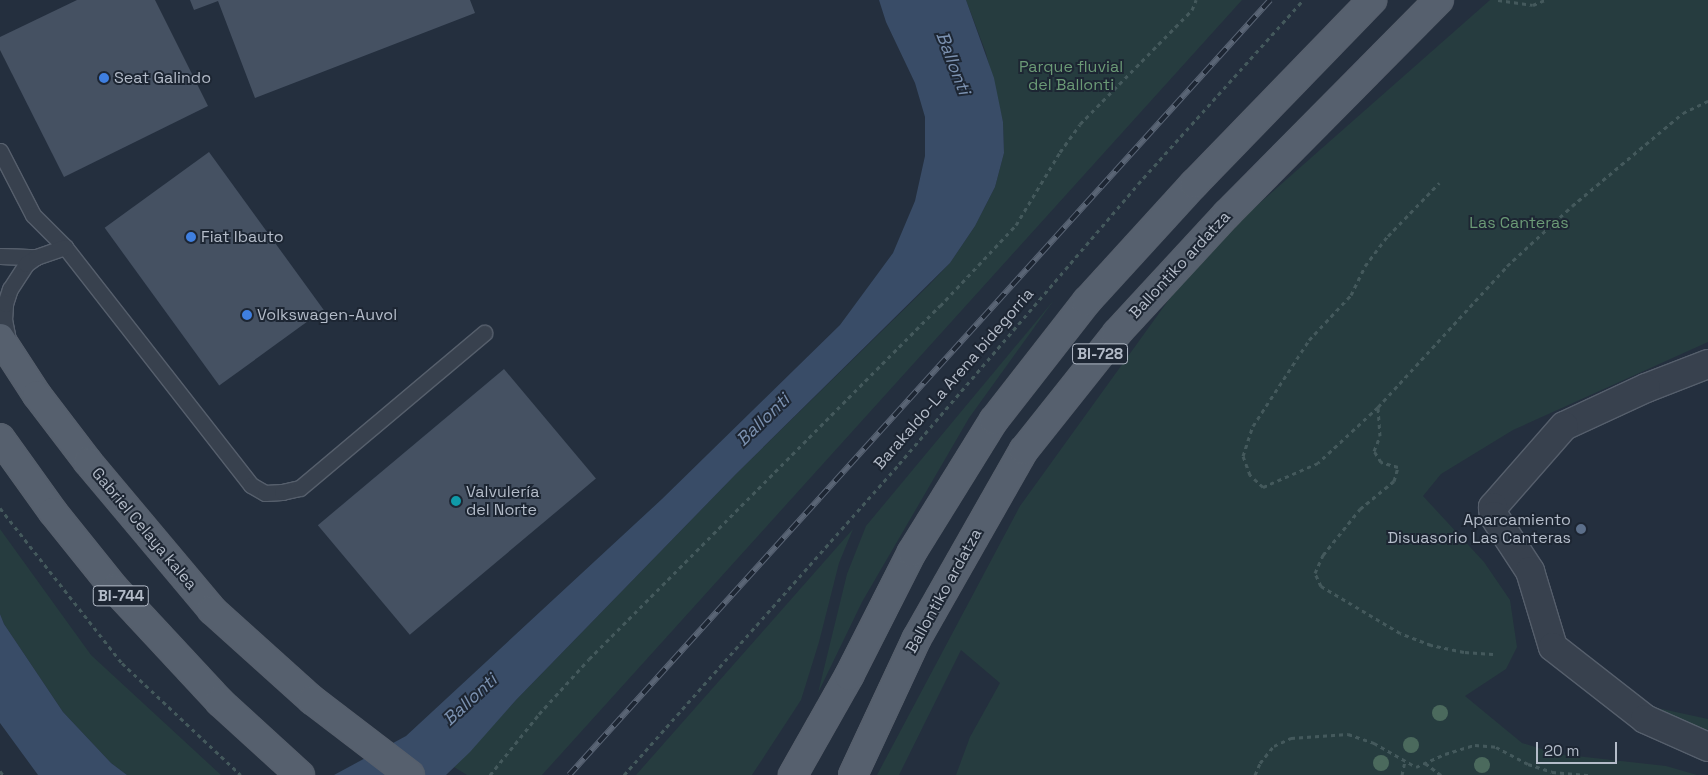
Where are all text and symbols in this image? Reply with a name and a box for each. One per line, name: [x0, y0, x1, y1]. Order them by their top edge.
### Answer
water label: Ballonti: [931, 28, 975, 98]
park label: Parque fluvial del Ballonti: [1019, 57, 1123, 95]
place label: Seat Galindo: [114, 68, 211, 88]
marker: Seat Galindo: [98, 72, 110, 84]
street label: Ballontiko ardatza: [1125, 207, 1235, 323]
park label: Las Canteras: [1469, 213, 1569, 233]
place label: Fiat Ibauto: [201, 227, 284, 247]
marker: Fiat Ibauto: [185, 231, 197, 243]
street label: Barakaldo-La Arena bidegorria: [870, 285, 1038, 473]
place label: Volkswagen-Auvol: [257, 305, 397, 325]
marker: Volkswagen-Auvol: [241, 309, 253, 321]
road number: BI-728: [1071, 342, 1129, 366]
water label: Ballonti: [732, 389, 794, 451]
street label: Gabriel Celaya kalea: [87, 464, 201, 594]
place label: Valvulería del Norte: [466, 482, 539, 520]
marker: Valvulería del Norte: [450, 495, 462, 507]
place label: Aparcamiento Disuasorio Las Canteras: [1387, 510, 1571, 548]
marker: Aparcamiento Disuasorio Las Canteras: [1575, 523, 1587, 535]
street label: Ballontiko ardatza: [902, 525, 986, 657]
road number: BI-744: [92, 584, 150, 608]
water label: Ballonti: [439, 670, 501, 730]
scale bar: [1538, 732, 1619, 764]
text: 20 m: [1544, 741, 1579, 760]

